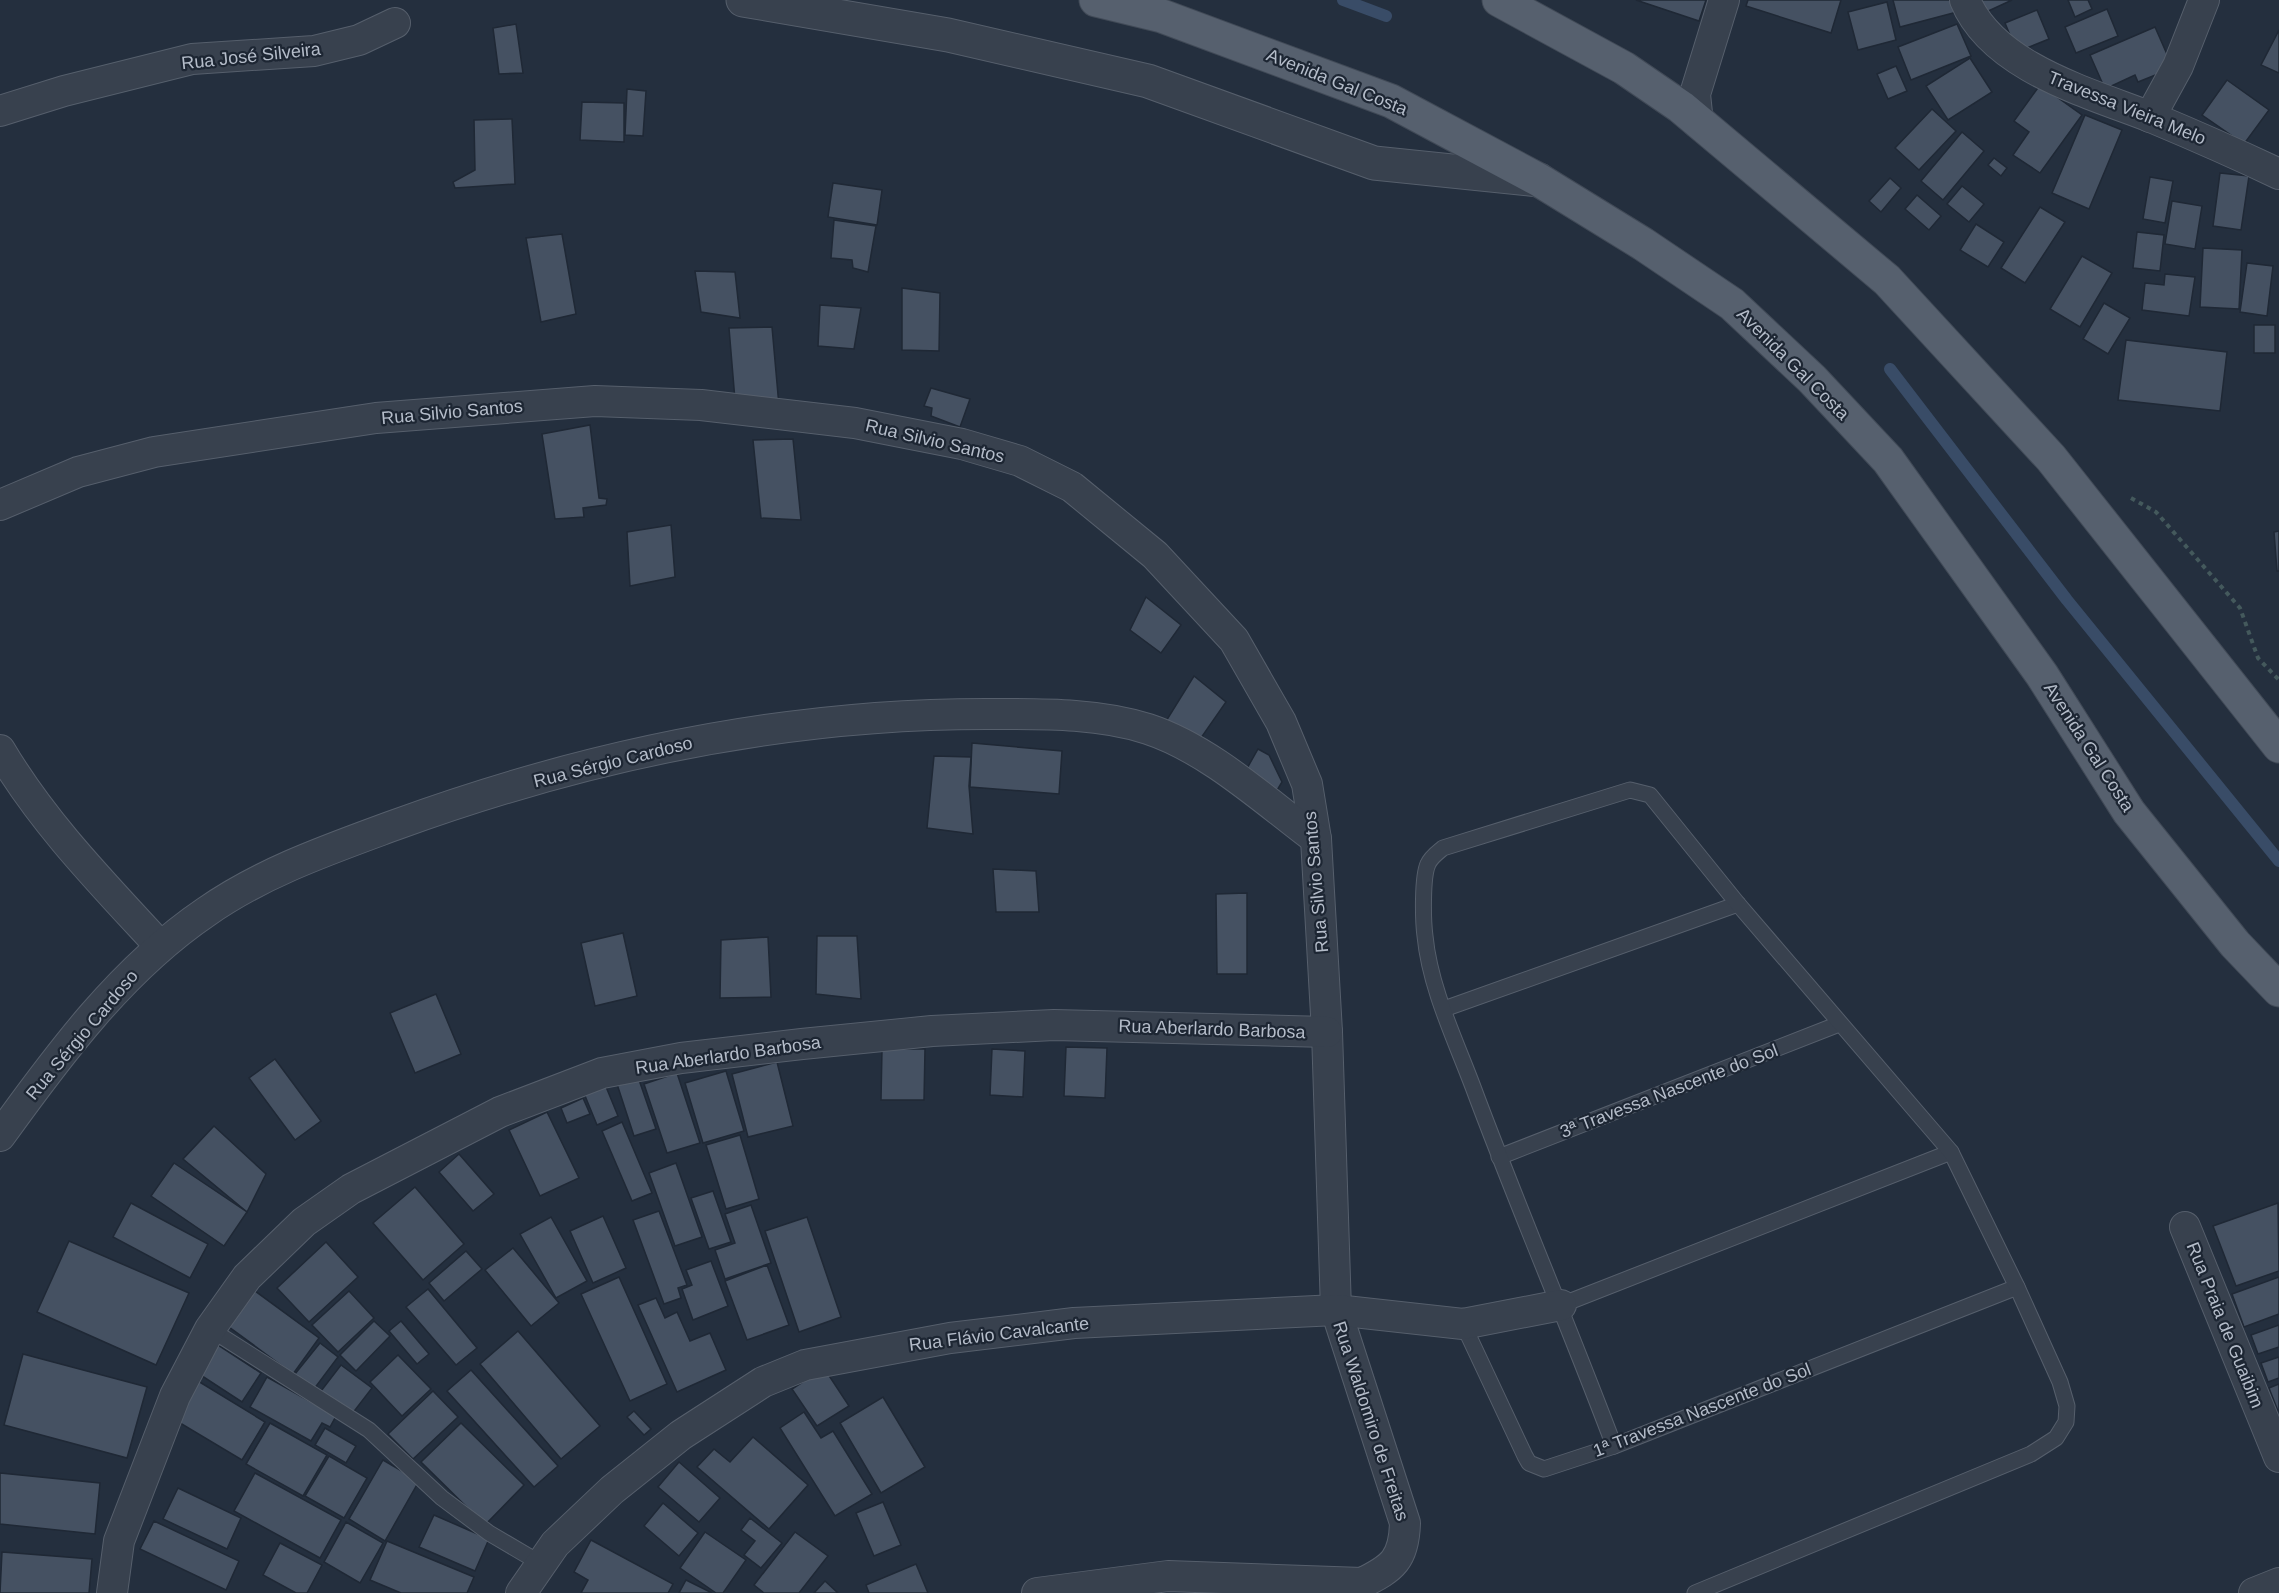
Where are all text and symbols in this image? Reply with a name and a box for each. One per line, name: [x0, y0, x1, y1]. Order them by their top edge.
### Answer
street label: Rua José Silveira: [180, 39, 323, 73]
street label: Avenida Gal Costa: [1264, 45, 1411, 120]
street label: Travessa Vieira Melo: [2045, 67, 2209, 149]
street label: Avenida Gal Costa: [1733, 304, 1854, 425]
street label: Rua Silvio Santos: [380, 396, 524, 428]
street label: Rua Silvio Santos: [864, 415, 1006, 467]
street label: Avenida Gal Costa: [2040, 679, 2139, 816]
street label: Rua Sérgio Cardoso: [531, 733, 695, 791]
street label: Rua Silvio Santos: [1300, 810, 1332, 954]
street label: Rua Sérgio Cardoso: [22, 966, 142, 1104]
street label: Rua Aberlardo Barbosa: [1118, 1016, 1307, 1042]
street label: Rua Aberlardo Barbosa: [634, 1032, 823, 1078]
street label: 3ª Travessa Nascente do Sol: [1557, 1040, 1781, 1142]
street label: Rua Praia de Guaibim: [2183, 1239, 2267, 1411]
street label: Rua Flávio Cavalcante: [908, 1313, 1090, 1355]
street label: Rua Waldomiro de Freitas: [1329, 1319, 1413, 1523]
street label: 1ª Travessa Nascente do Sol: [1590, 1359, 1814, 1461]

